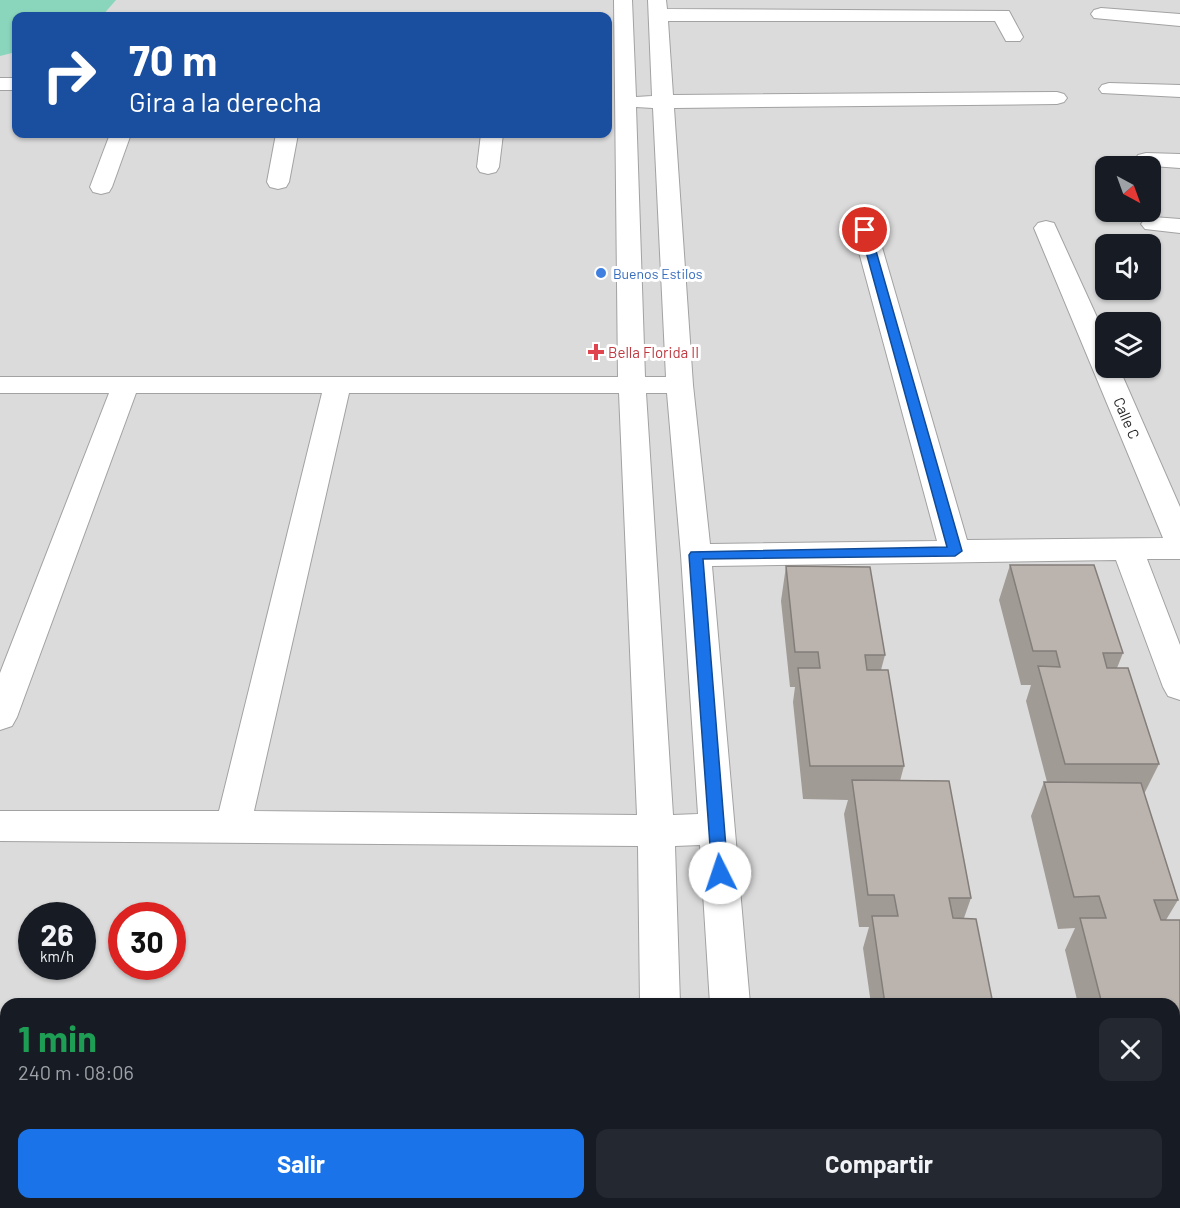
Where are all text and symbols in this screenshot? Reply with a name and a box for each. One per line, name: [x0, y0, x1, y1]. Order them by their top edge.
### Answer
text: 70 m: [129, 34, 217, 84]
icon: right: [30, 36, 108, 114]
text: Gira a la derecha: [129, 85, 322, 117]
north arrow: [1095, 156, 1161, 222]
map controls: [1095, 156, 1161, 378]
pin: [839, 204, 890, 255]
icon: arrive: [848, 213, 881, 246]
button: sound: [1095, 234, 1161, 300]
place label: Buenos Estilos: [613, 265, 703, 282]
marker: Buenos Estilos: [594, 266, 608, 280]
button: layers: [1095, 312, 1161, 378]
place label: Bella Florida II: [608, 343, 699, 361]
marker: Bella Florida II: [589, 345, 603, 359]
street label: Calle C: [1110, 394, 1144, 442]
position arrow: [688, 841, 752, 905]
speed limit sign: 30: [108, 902, 186, 980]
text: 26: [41, 916, 73, 952]
text: km/h: [40, 947, 74, 965]
text: 1 min: [18, 1016, 97, 1059]
button: close: [1099, 1018, 1162, 1081]
text: 240 m · 08:06: [18, 1060, 134, 1084]
button: Salir: [18, 1129, 584, 1198]
button: Compartir: [596, 1129, 1162, 1198]

